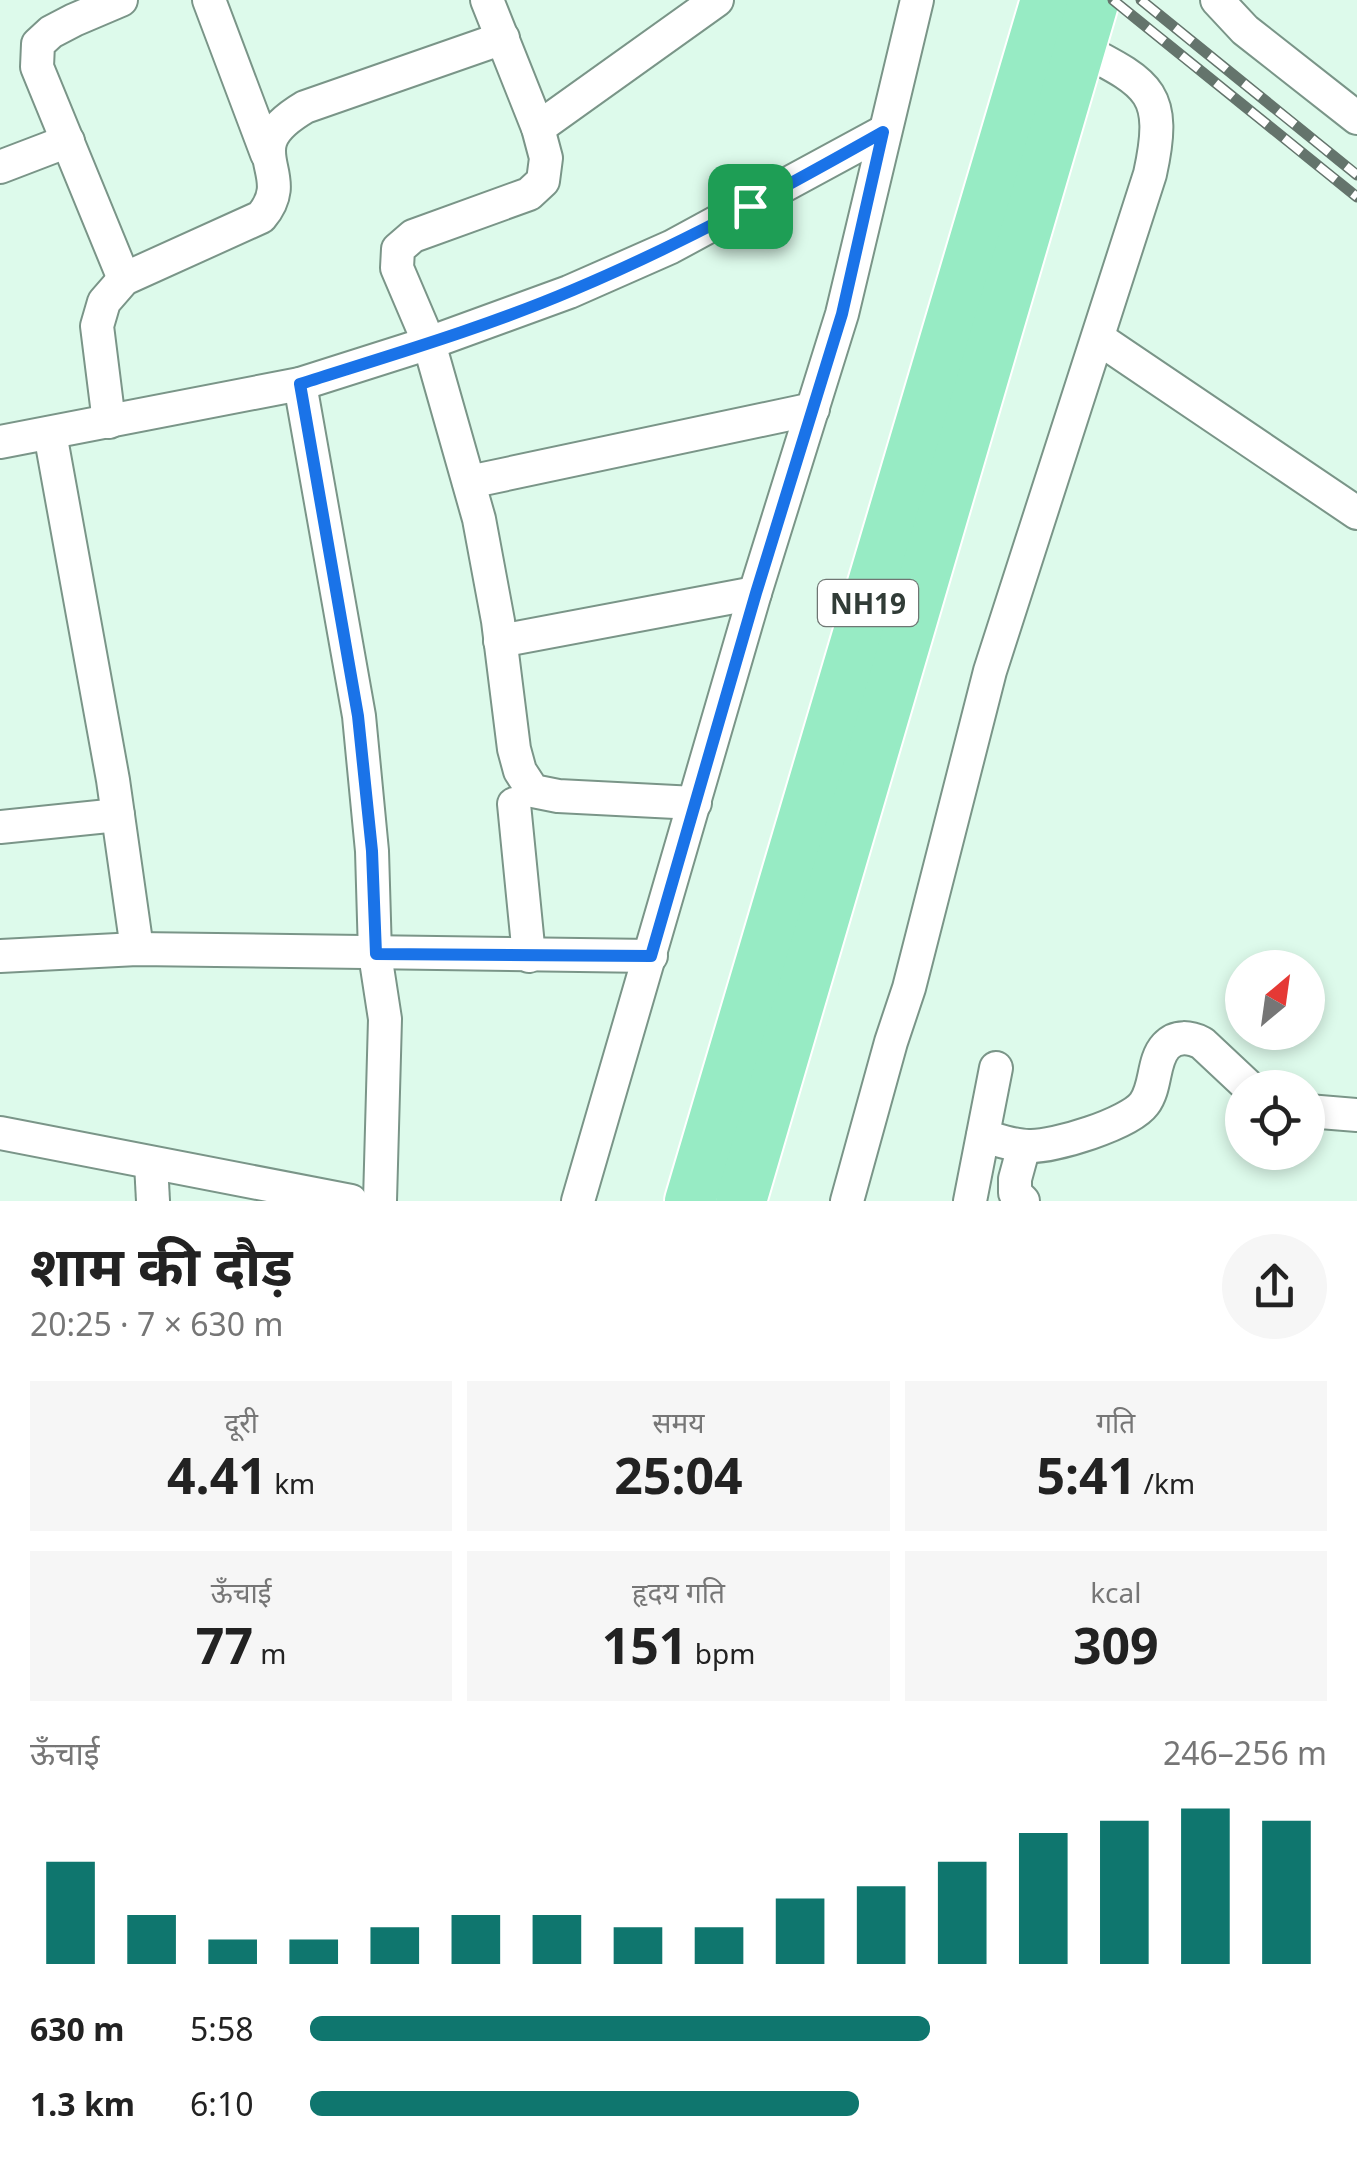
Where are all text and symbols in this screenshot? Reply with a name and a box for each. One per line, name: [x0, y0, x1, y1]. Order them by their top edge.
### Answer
pin: [708, 164, 793, 249]
icon: arrive: [723, 179, 778, 234]
road number: NH19: [818, 580, 918, 626]
north arrow: [1225, 950, 1325, 1050]
map controls: [1225, 950, 1325, 1170]
button: locate: [1225, 1070, 1325, 1170]
text: शाम की दौड़: [30, 1227, 293, 1302]
button: share: [1222, 1234, 1327, 1339]
text: 20:25 · 7 × 630 m: [30, 1302, 283, 1345]
text: दूरी: [224, 1403, 258, 1441]
text: समय: [653, 1403, 704, 1441]
text: गति: [1096, 1403, 1135, 1441]
text: 4.41: [167, 1441, 267, 1509]
text: 25:04: [614, 1441, 743, 1509]
text: 5:41: [1036, 1441, 1136, 1509]
text: km: [267, 1464, 315, 1502]
text: /km: [1136, 1464, 1195, 1502]
text: ऊँचाई: [211, 1573, 272, 1611]
text: हृदय गति: [632, 1573, 725, 1611]
text: kcal: [1090, 1573, 1141, 1611]
text: 77: [196, 1611, 253, 1679]
text: 151: [602, 1611, 687, 1679]
text: 309: [1073, 1611, 1159, 1679]
text: m: [253, 1634, 287, 1672]
text: bpm: [687, 1634, 755, 1672]
text: ऊँचाई: [30, 1731, 99, 1774]
text: 246–256 m: [1163, 1731, 1327, 1774]
text: 630 m: [30, 2007, 124, 2050]
text: 5:58: [190, 2007, 254, 2050]
text: 1.3 km: [30, 2082, 135, 2125]
text: 6:10: [190, 2082, 254, 2125]

